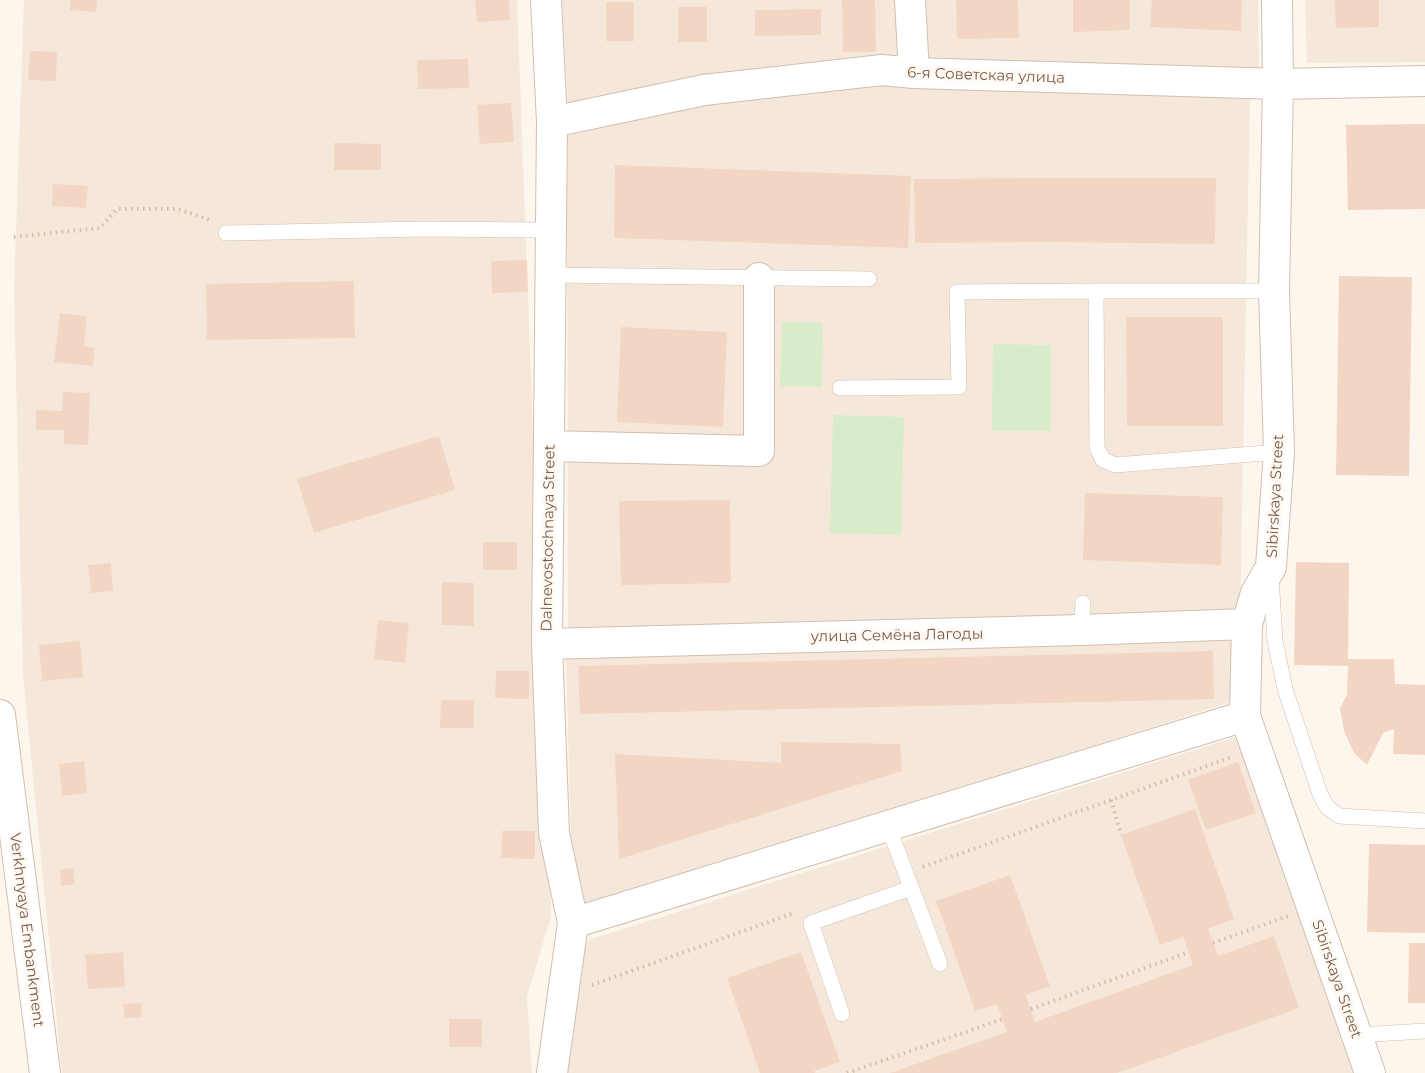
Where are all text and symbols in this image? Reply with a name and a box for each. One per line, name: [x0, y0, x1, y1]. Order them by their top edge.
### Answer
street label: 6-я Советская улица: [907, 62, 1065, 87]
street label: Sibirskaya Street: [1262, 433, 1287, 558]
street label: Dalnevostochnaya Street: [536, 444, 559, 632]
street label: улица Семёна Лагоды: [809, 623, 983, 646]
street label: Verkhnyaya Embankment: [6, 832, 49, 1028]
street label: Sibirskaya Street: [1308, 917, 1367, 1041]

